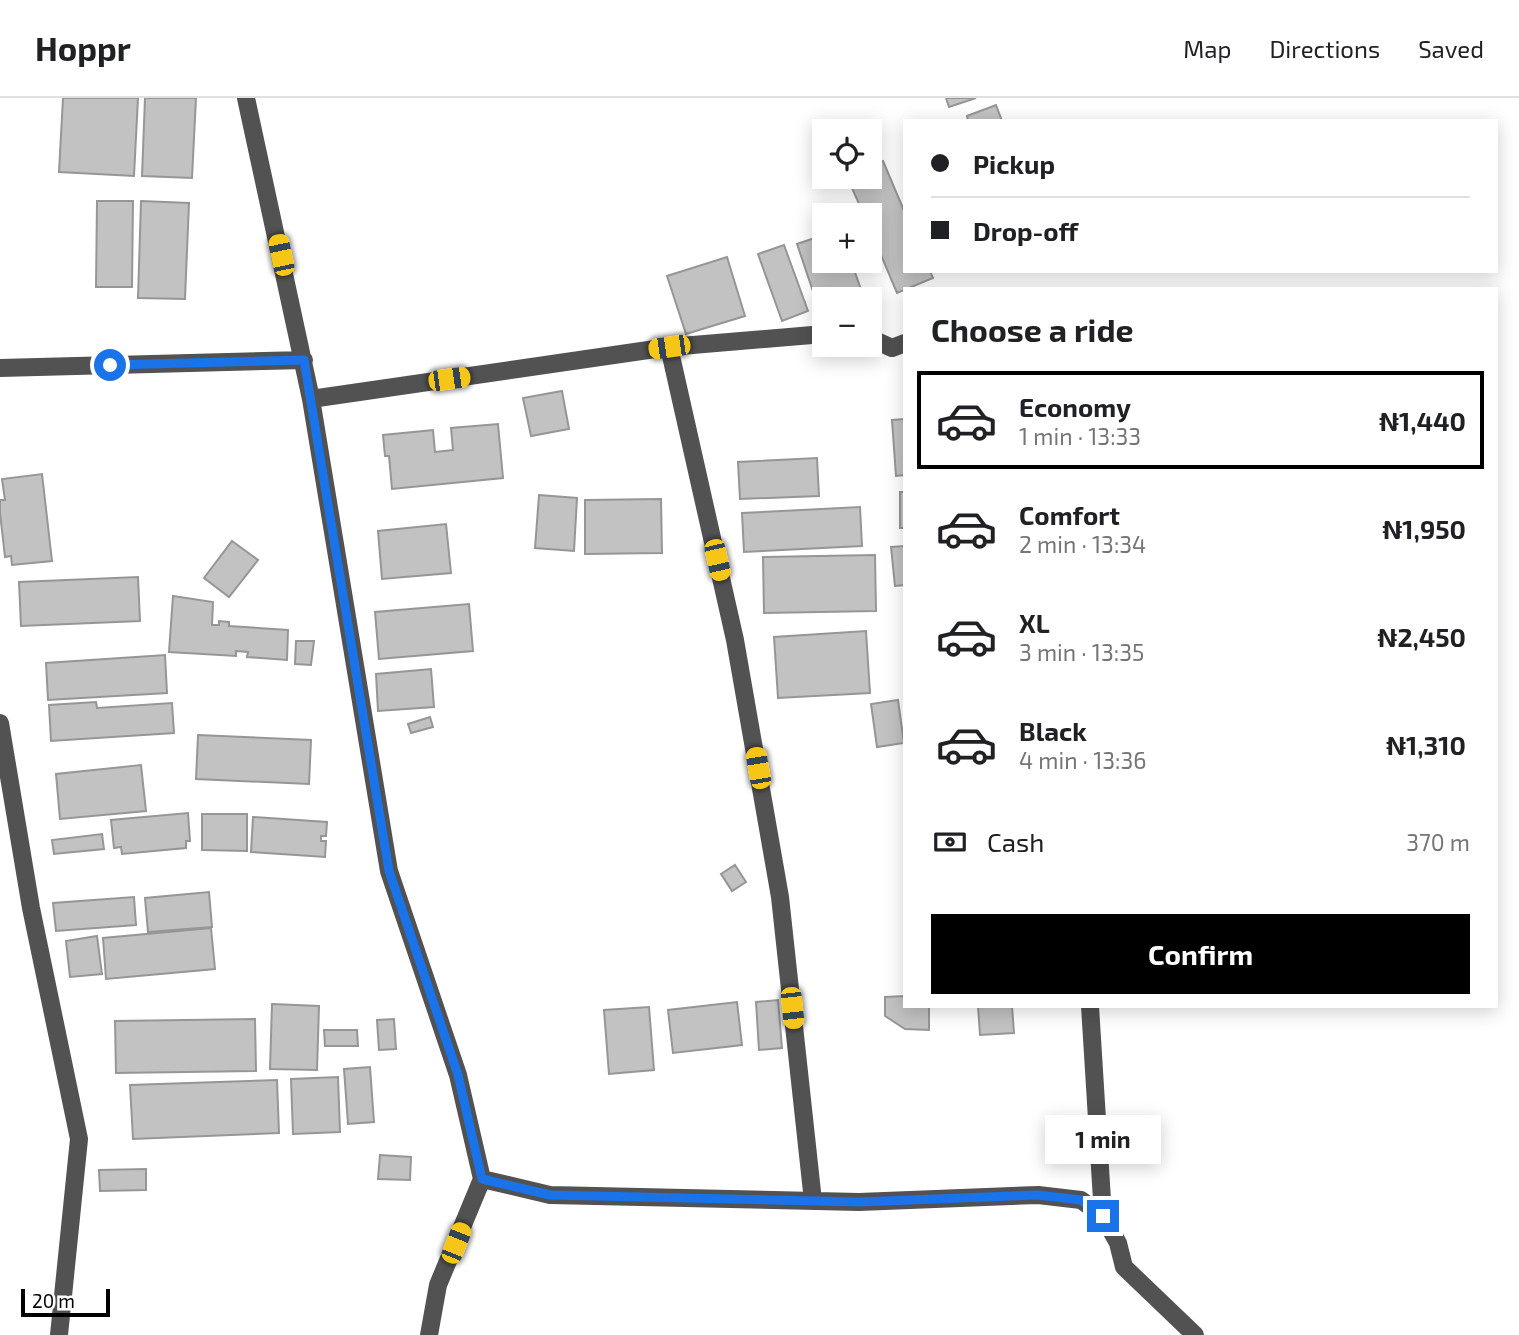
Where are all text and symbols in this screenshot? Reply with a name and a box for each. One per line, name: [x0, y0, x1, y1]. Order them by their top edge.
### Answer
text: Hoppr: [35, 28, 131, 68]
text: Map: [1183, 34, 1231, 63]
text: Directions: [1269, 34, 1380, 63]
text: Saved: [1418, 34, 1484, 63]
map controls: [812, 119, 882, 357]
button: locate: [812, 119, 882, 189]
text: Pickup: [973, 148, 1055, 179]
button: +: [812, 203, 882, 273]
text: Drop-off: [973, 215, 1078, 246]
car: [267, 232, 296, 278]
button: −: [812, 287, 882, 357]
text: Choose a ride: [931, 310, 1134, 348]
car: [647, 334, 692, 360]
route start: [94, 349, 126, 381]
car: [427, 366, 472, 392]
icon: car: [935, 389, 998, 452]
text: Economy: [1019, 391, 1131, 422]
text: ₦1,440: [1379, 405, 1466, 436]
text: 1 min · 13:33: [1019, 422, 1141, 450]
icon: car: [935, 497, 998, 560]
text: Comfort: [1019, 499, 1120, 530]
text: ₦1,950: [1382, 513, 1466, 544]
text: 2 min · 13:34: [1019, 530, 1146, 558]
car: [703, 537, 732, 583]
icon: car: [935, 605, 998, 668]
text: XL: [1019, 607, 1050, 638]
text: ₦2,450: [1377, 621, 1466, 652]
text: 3 min · 13:35: [1019, 638, 1144, 666]
icon: car: [935, 713, 998, 776]
text: Black: [1019, 715, 1087, 746]
text: ₦1,310: [1386, 729, 1466, 760]
car: [745, 745, 772, 791]
text: 4 min · 13:36: [1019, 746, 1147, 774]
icon: cash: [931, 823, 969, 861]
text: Cash: [987, 826, 1044, 857]
text: 370 m: [1406, 828, 1470, 856]
button: Confirm: [931, 914, 1470, 994]
car: [780, 986, 805, 1030]
callout: 1 min: [1045, 1114, 1161, 1164]
text: 1 min: [1075, 1125, 1131, 1153]
route end: [1087, 1200, 1119, 1232]
car: [439, 1220, 474, 1266]
scale bar: [21, 1286, 110, 1318]
text: 20 m: [32, 1289, 75, 1312]

